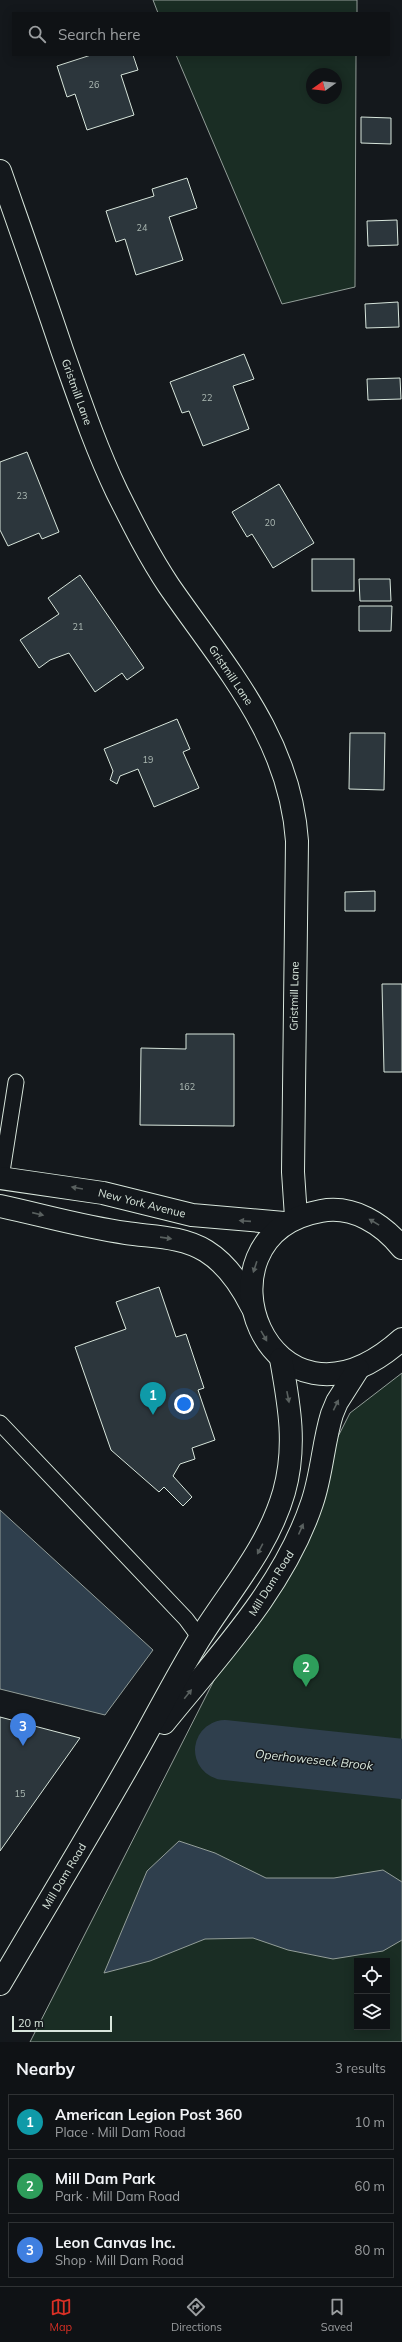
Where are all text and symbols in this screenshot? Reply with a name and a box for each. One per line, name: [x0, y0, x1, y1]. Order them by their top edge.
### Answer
search box: [12, 12, 390, 56]
icon: search: [26, 23, 48, 45]
text: Search here: [58, 25, 140, 44]
north arrow: [306, 68, 342, 104]
house number: 26: [89, 79, 99, 90]
house number: 24: [137, 222, 148, 233]
street label: Gristmill Lane: [59, 357, 95, 427]
house number: 22: [202, 392, 212, 403]
house number: 23: [17, 490, 27, 501]
house number: 20: [265, 517, 275, 528]
house number: 21: [73, 621, 83, 632]
street label: Gristmill Lane: [206, 642, 256, 708]
house number: 19: [143, 754, 153, 765]
street label: Gristmill Lane: [286, 961, 302, 1031]
house number: 162: [179, 1081, 195, 1092]
one-way arrow: [71, 1185, 83, 1191]
street label: New York Avenue: [97, 1185, 187, 1221]
one-way arrow: [32, 1212, 44, 1218]
one-way arrow: [239, 1217, 251, 1224]
one-way arrow: [369, 1218, 379, 1226]
one-way arrow: [160, 1235, 172, 1241]
one-way arrow: [252, 1261, 258, 1273]
one-way arrow: [260, 1330, 267, 1342]
pin: 1: [140, 1382, 166, 1415]
one-way arrow: [285, 1391, 291, 1404]
your location: [174, 1394, 194, 1414]
one-way arrow: [333, 1399, 339, 1411]
one-way arrow: [298, 1524, 304, 1535]
one-way arrow: [256, 1544, 263, 1555]
street label: Mill Dam Road: [245, 1548, 297, 1618]
pin: 2: [293, 1654, 319, 1687]
one-way arrow: [184, 1688, 192, 1699]
pin: 3: [10, 1713, 36, 1746]
water label: Operhoweseck Brook: [255, 1746, 374, 1773]
house number: 15: [15, 1788, 26, 1799]
street label: Mill Dam Road: [39, 1840, 89, 1912]
map controls: [354, 1958, 390, 2030]
button: locate: [354, 1958, 390, 1994]
button: layers: [354, 1994, 390, 2030]
scale bar: [12, 2014, 112, 2033]
text: 20 m: [18, 2016, 44, 2030]
text: Nearby: [16, 2058, 75, 2079]
text: 3 results: [335, 2060, 386, 2076]
text: American Legion Post 360: [55, 2105, 242, 2124]
text: 1: [26, 2114, 34, 2130]
text: 10 m: [355, 2114, 385, 2130]
text: Place · Mill Dam Road: [55, 2124, 186, 2140]
text: Mill Dam Park: [55, 2169, 155, 2188]
text: 2: [26, 2178, 34, 2194]
text: 60 m: [355, 2178, 385, 2194]
text: Park · Mill Dam Road: [55, 2188, 180, 2204]
text: Leon Canvas Inc.: [55, 2233, 176, 2252]
text: 3: [26, 2242, 34, 2258]
text: 80 m: [355, 2242, 385, 2258]
text: Shop · Mill Dam Road: [55, 2252, 184, 2268]
tab: Map: [49, 2296, 72, 2334]
tab: Directions: [171, 2296, 222, 2334]
tab: Saved: [321, 2296, 353, 2334]

